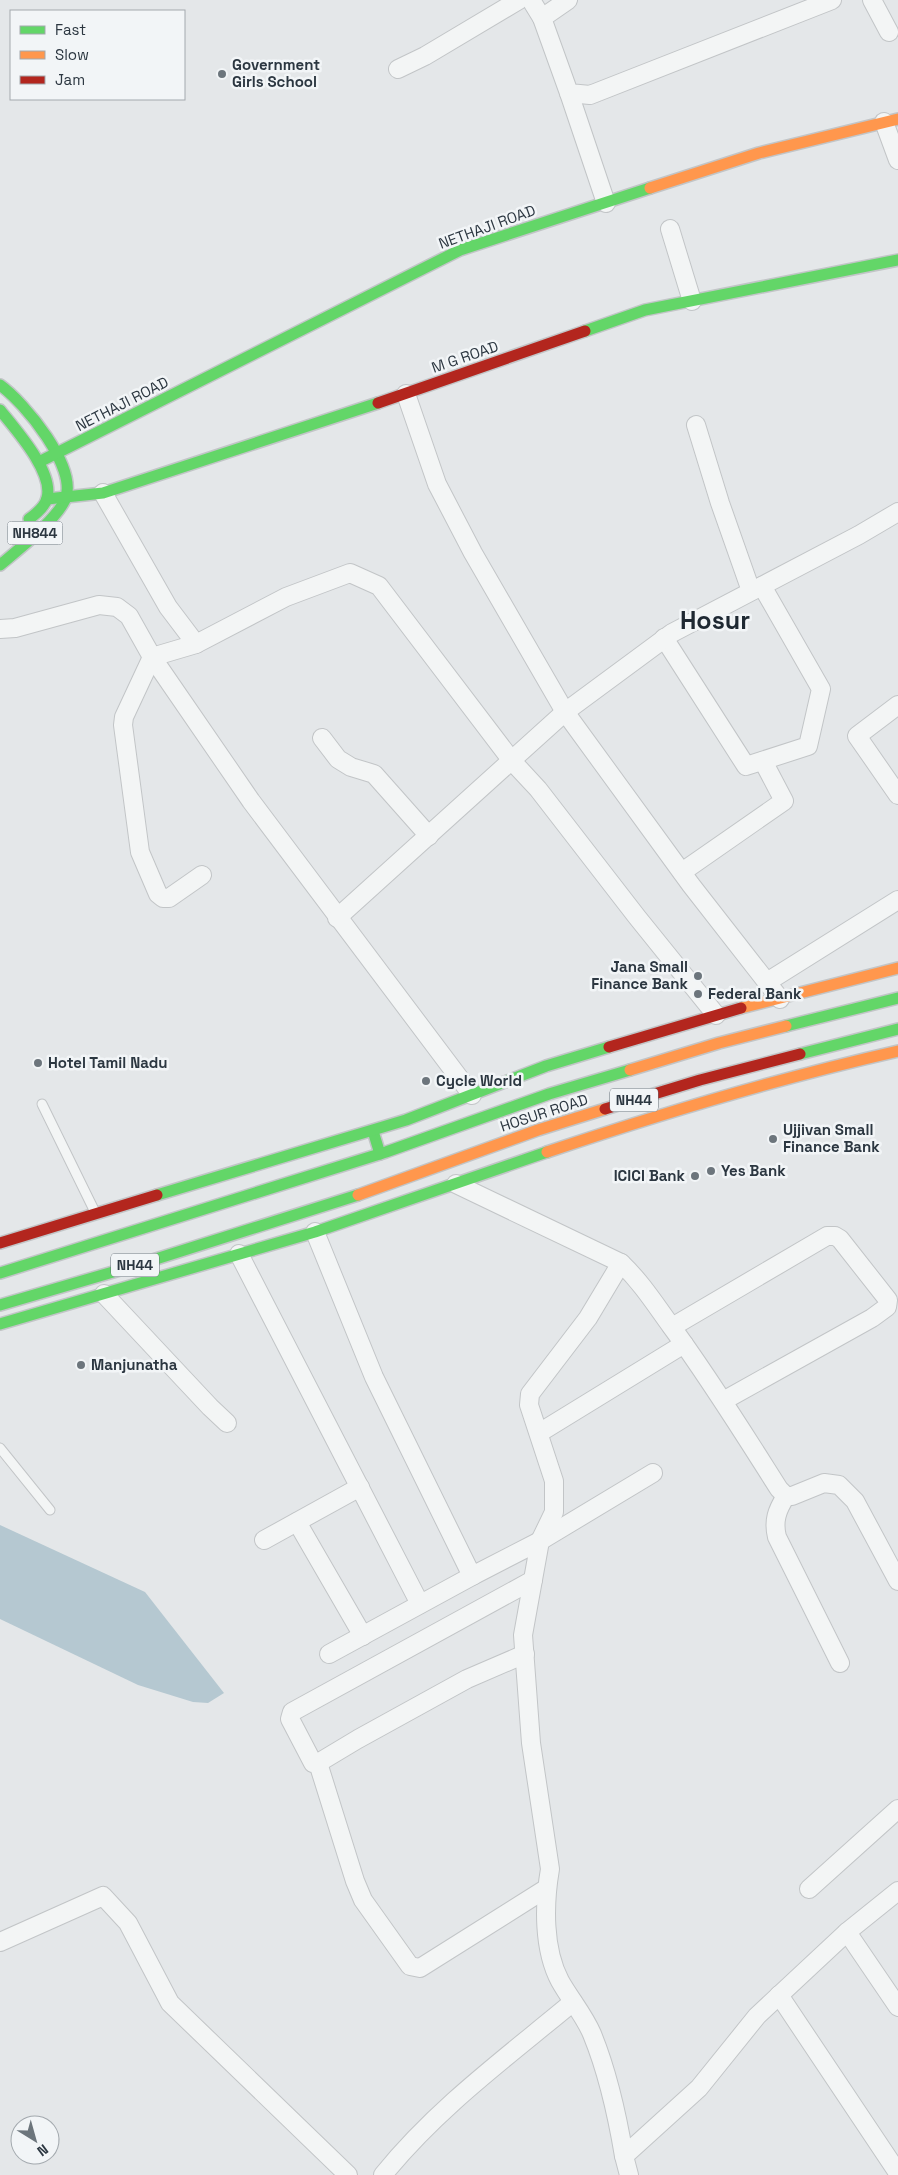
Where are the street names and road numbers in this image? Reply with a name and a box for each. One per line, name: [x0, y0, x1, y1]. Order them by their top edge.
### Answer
street label: NETHAJI ROAD: [436, 200, 538, 253]
street label: M G ROAD: [429, 336, 501, 377]
street label: NETHAJI ROAD: [72, 372, 171, 435]
road number: NH844: [8, 522, 62, 544]
road number: NH44: [610, 1088, 658, 1112]
street label: HOSUR ROAD: [498, 1089, 590, 1136]
road number: NH44: [111, 1254, 159, 1276]

